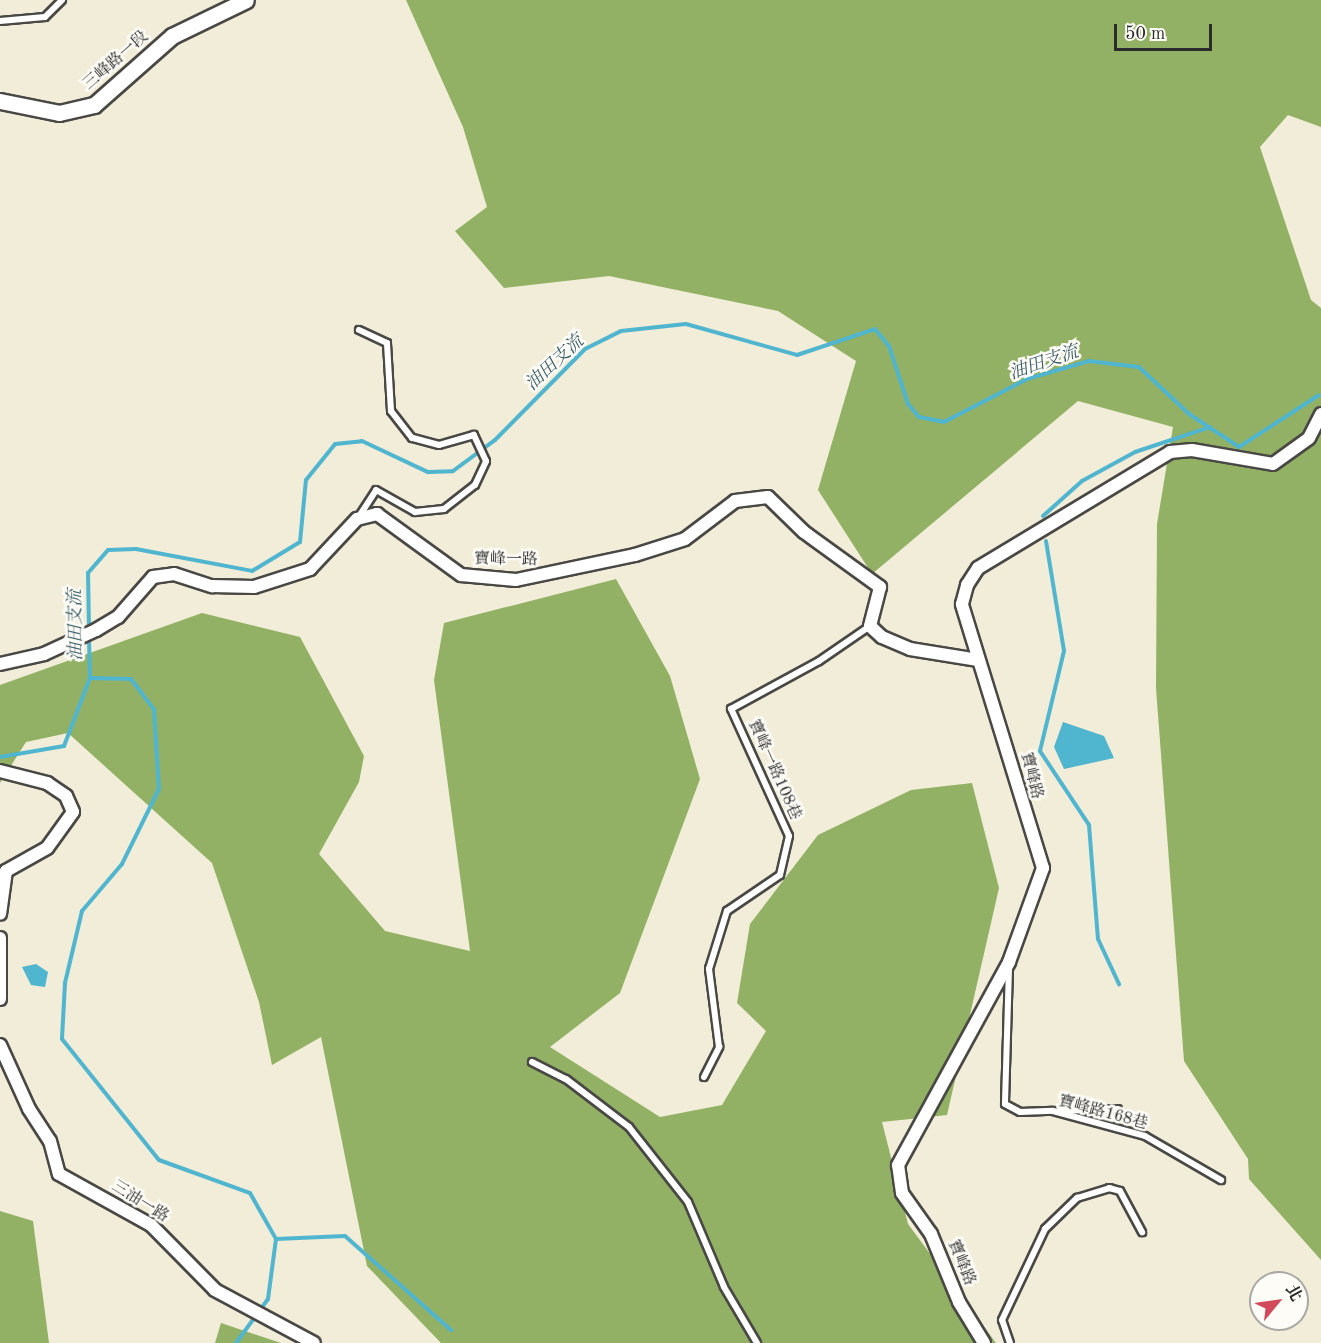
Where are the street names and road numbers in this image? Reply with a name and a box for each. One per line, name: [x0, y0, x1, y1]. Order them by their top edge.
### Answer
street label: 三峰路一段: [80, 28, 152, 94]
street label: 寶峰一路: [474, 550, 538, 570]
street label: 寶峰一路108巷: [743, 717, 805, 823]
street label: 寶峰路: [1016, 750, 1046, 802]
street label: 寶峰路168巷: [1056, 1092, 1150, 1134]
street label: 三油一路: [108, 1177, 172, 1227]
street label: 寶峰路: [943, 1237, 979, 1289]

